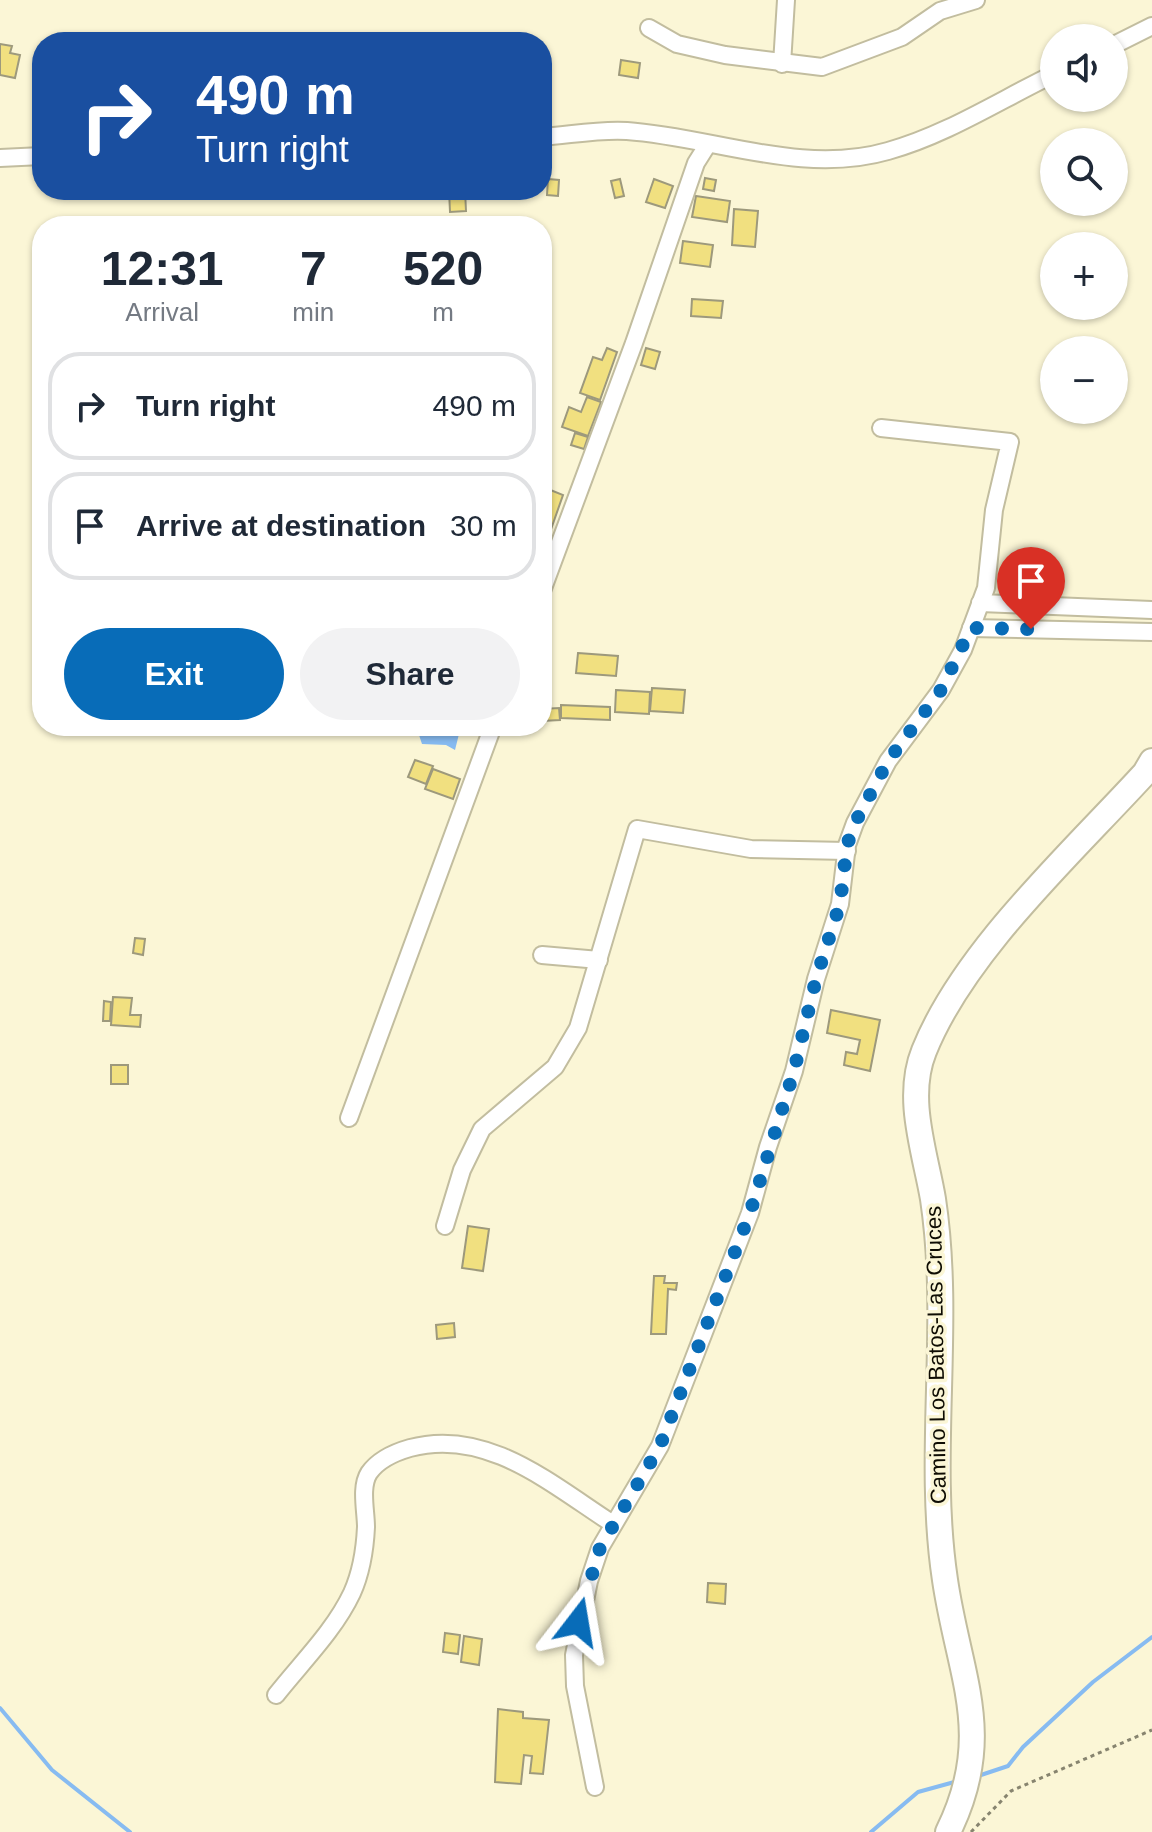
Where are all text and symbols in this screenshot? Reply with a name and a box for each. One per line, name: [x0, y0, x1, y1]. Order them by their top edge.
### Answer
map controls: [1040, 24, 1128, 424]
button: sound: [1040, 24, 1128, 112]
text: 490 m: [196, 63, 355, 126]
icon: right: [64, 64, 168, 168]
button: search: [1040, 128, 1128, 216]
text: Turn right: [196, 129, 349, 170]
button: +: [1040, 232, 1128, 320]
text: 12:31: [101, 242, 224, 295]
text: 7: [300, 242, 327, 295]
text: 520: [403, 242, 483, 295]
text: Arrival: [125, 297, 199, 327]
text: min: [292, 297, 334, 327]
text: m: [432, 297, 454, 327]
button: −: [1040, 336, 1128, 424]
icon: right: [68, 384, 112, 428]
text: Turn right: [136, 389, 275, 422]
text: 490 m: [433, 389, 516, 422]
icon: arrive: [68, 504, 112, 548]
text: Arrive at destination: [136, 509, 426, 542]
text: 30 m: [450, 509, 517, 542]
pin: [997, 547, 1065, 629]
icon: arrive: [1009, 559, 1053, 603]
button: Exit: [64, 628, 284, 720]
button: Share: [300, 628, 520, 720]
street label: Camino Los Batos-Las Cruces: [921, 1206, 951, 1504]
position arrow: [536, 1580, 620, 1664]

